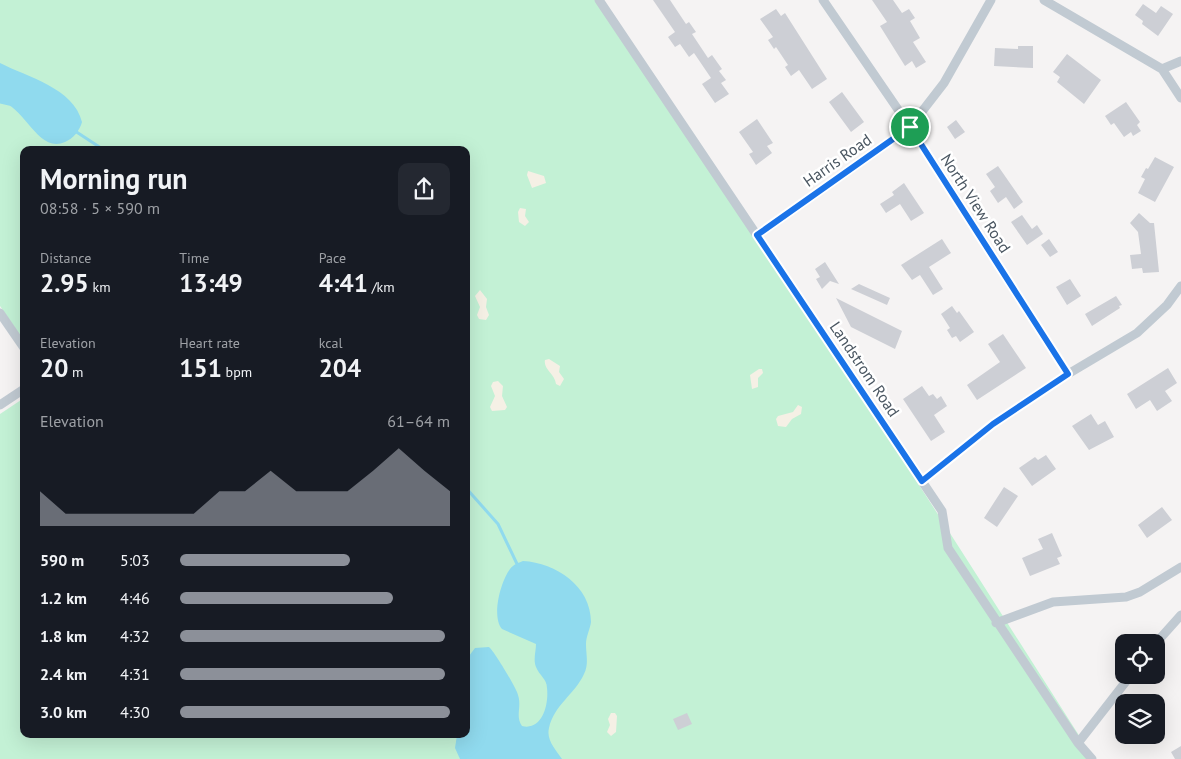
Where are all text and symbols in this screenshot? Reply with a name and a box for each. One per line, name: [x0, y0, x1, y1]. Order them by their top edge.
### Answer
pin: [889, 106, 931, 148]
icon: arrive: [896, 113, 924, 141]
street label: Harris Road: [799, 129, 875, 191]
street label: North View Road: [937, 150, 1015, 256]
text: Morning run: [40, 160, 188, 197]
button: share: [398, 163, 450, 215]
text: 08:58 · 5 × 590 m: [40, 198, 160, 218]
text: Distance: [40, 249, 91, 267]
text: Time: [179, 249, 209, 267]
text: Pace: [319, 249, 346, 267]
text: 2.95: [40, 267, 89, 299]
text: 13:49: [179, 267, 243, 299]
text: 4:41: [319, 267, 368, 299]
text: km: [89, 278, 111, 296]
text: /km: [368, 278, 395, 296]
street label: Landstrom Road: [826, 318, 904, 420]
text: Elevation: [40, 334, 96, 352]
text: Heart rate: [179, 334, 240, 352]
text: kcal: [319, 334, 343, 352]
text: 20: [40, 352, 68, 384]
text: 151: [179, 352, 222, 384]
text: 204: [319, 352, 361, 384]
text: m: [68, 363, 83, 381]
text: bpm: [222, 363, 252, 381]
text: Elevation: [40, 411, 104, 431]
text: 61–64 m: [387, 411, 450, 431]
text: 590 m: [40, 550, 84, 570]
text: 5:03: [120, 550, 150, 570]
text: 1.2 km: [40, 588, 87, 608]
text: 4:46: [120, 588, 150, 608]
text: 1.8 km: [40, 626, 87, 646]
text: 4:32: [120, 626, 150, 646]
map controls: [1115, 634, 1165, 744]
button: locate: [1115, 634, 1165, 684]
text: 2.4 km: [40, 664, 87, 684]
text: 4:31: [120, 664, 150, 684]
button: layers: [1115, 694, 1165, 744]
text: 3.0 km: [40, 702, 87, 722]
text: 4:30: [120, 702, 150, 722]

